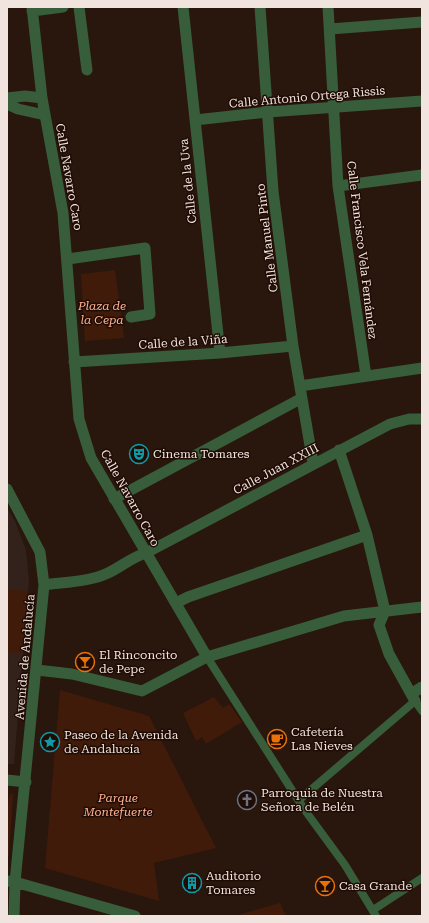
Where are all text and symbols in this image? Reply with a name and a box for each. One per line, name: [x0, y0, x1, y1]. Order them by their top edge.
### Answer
street label: Calle Antonio Ortega Rissis: [228, 83, 386, 111]
street label: Calle Navarro Caro: [53, 122, 85, 232]
street label: Calle de la Uva: [177, 137, 199, 224]
street label: Calle Francisco Vela Fernández: [344, 160, 380, 340]
street label: Calle Manuel Pinto: [253, 183, 281, 293]
park label: Plaza de la Cepa: [77, 299, 126, 327]
street label: Calle de la Viña: [138, 332, 228, 352]
street label: Calle Juan XXIII: [231, 441, 321, 497]
theatre icon: Cinema Tomares: [128, 443, 150, 465]
street label: Calle Navarro Caro: [98, 447, 162, 549]
place label: Cinema Tomares: [153, 447, 250, 461]
street label: Avenida de Andalucía: [13, 593, 38, 720]
place label: El Rinconcito de Pepe: [99, 648, 177, 676]
bar icon: El Rinconcito de Pepe: [74, 651, 96, 673]
place label: Cafetería Las Nieves: [291, 725, 353, 753]
place label: Paseo de la Avenida de Andalucía: [64, 728, 179, 756]
cafe icon: Cafetería Las Nieves: [266, 728, 288, 750]
place icon: Paseo de la Avenida de Andalucía: [39, 731, 61, 753]
place label: Parroquia de Nuestra Señora de Belén: [261, 786, 383, 814]
church icon: Parroquia de Nuestra Señora de Belén: [236, 789, 258, 811]
park label: Parque Montefuerte: [82, 791, 153, 819]
place label: Auditorio Tomares: [206, 869, 261, 897]
building icon: Auditorio Tomares: [181, 872, 203, 894]
bar icon: Casa Grande: [314, 875, 336, 897]
place label: Casa Grande: [339, 879, 412, 893]

